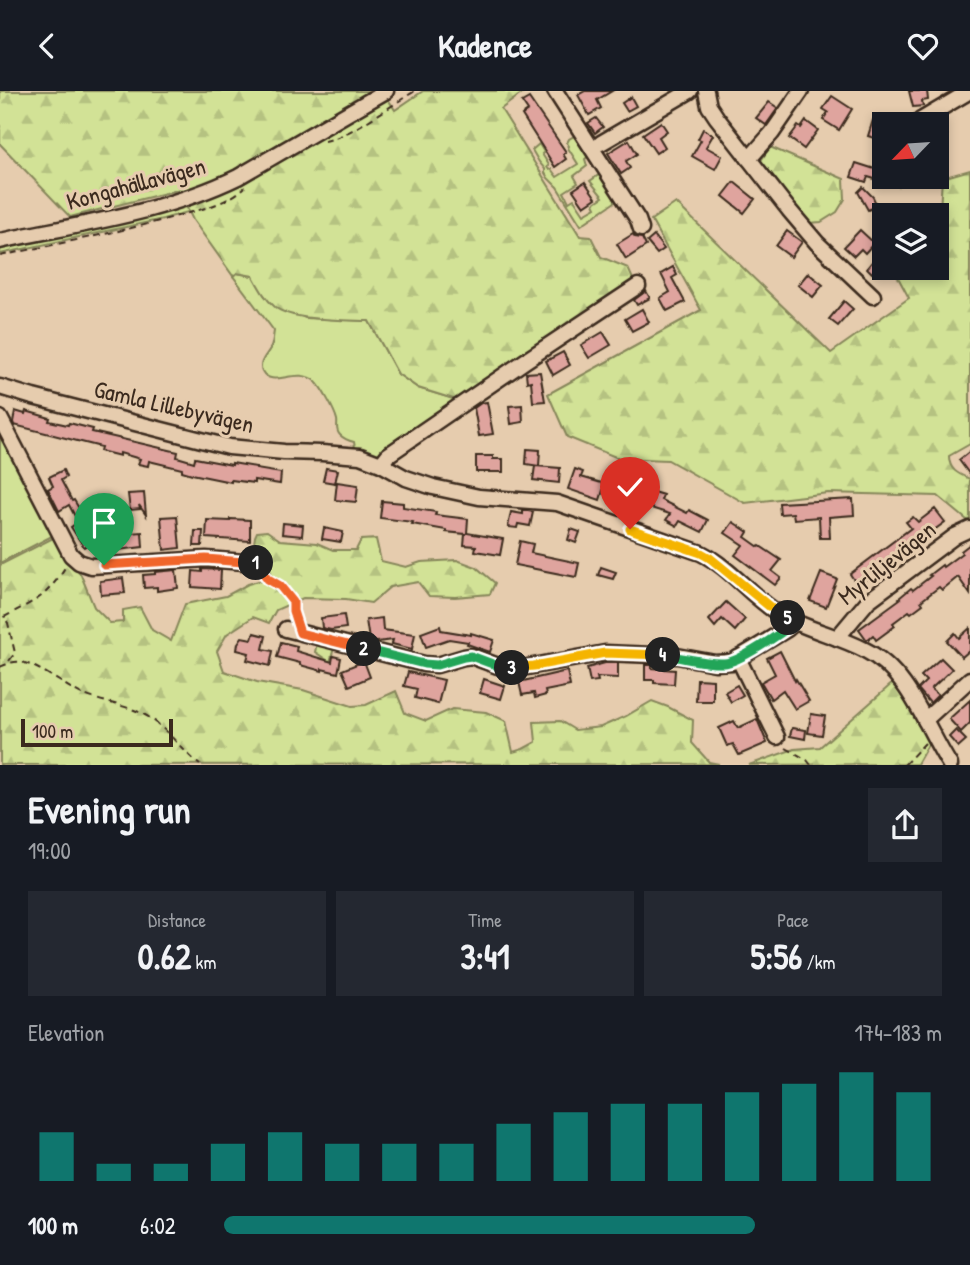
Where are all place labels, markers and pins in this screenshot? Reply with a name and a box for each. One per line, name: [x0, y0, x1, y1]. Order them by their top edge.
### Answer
pin: [600, 457, 660, 529]
pin: [74, 493, 134, 565]
pin: 1: [238, 545, 274, 581]
pin: 5: [770, 601, 806, 635]
pin: 2: [346, 631, 382, 667]
pin: 4: [646, 637, 680, 673]
pin: 3: [494, 651, 530, 685]

